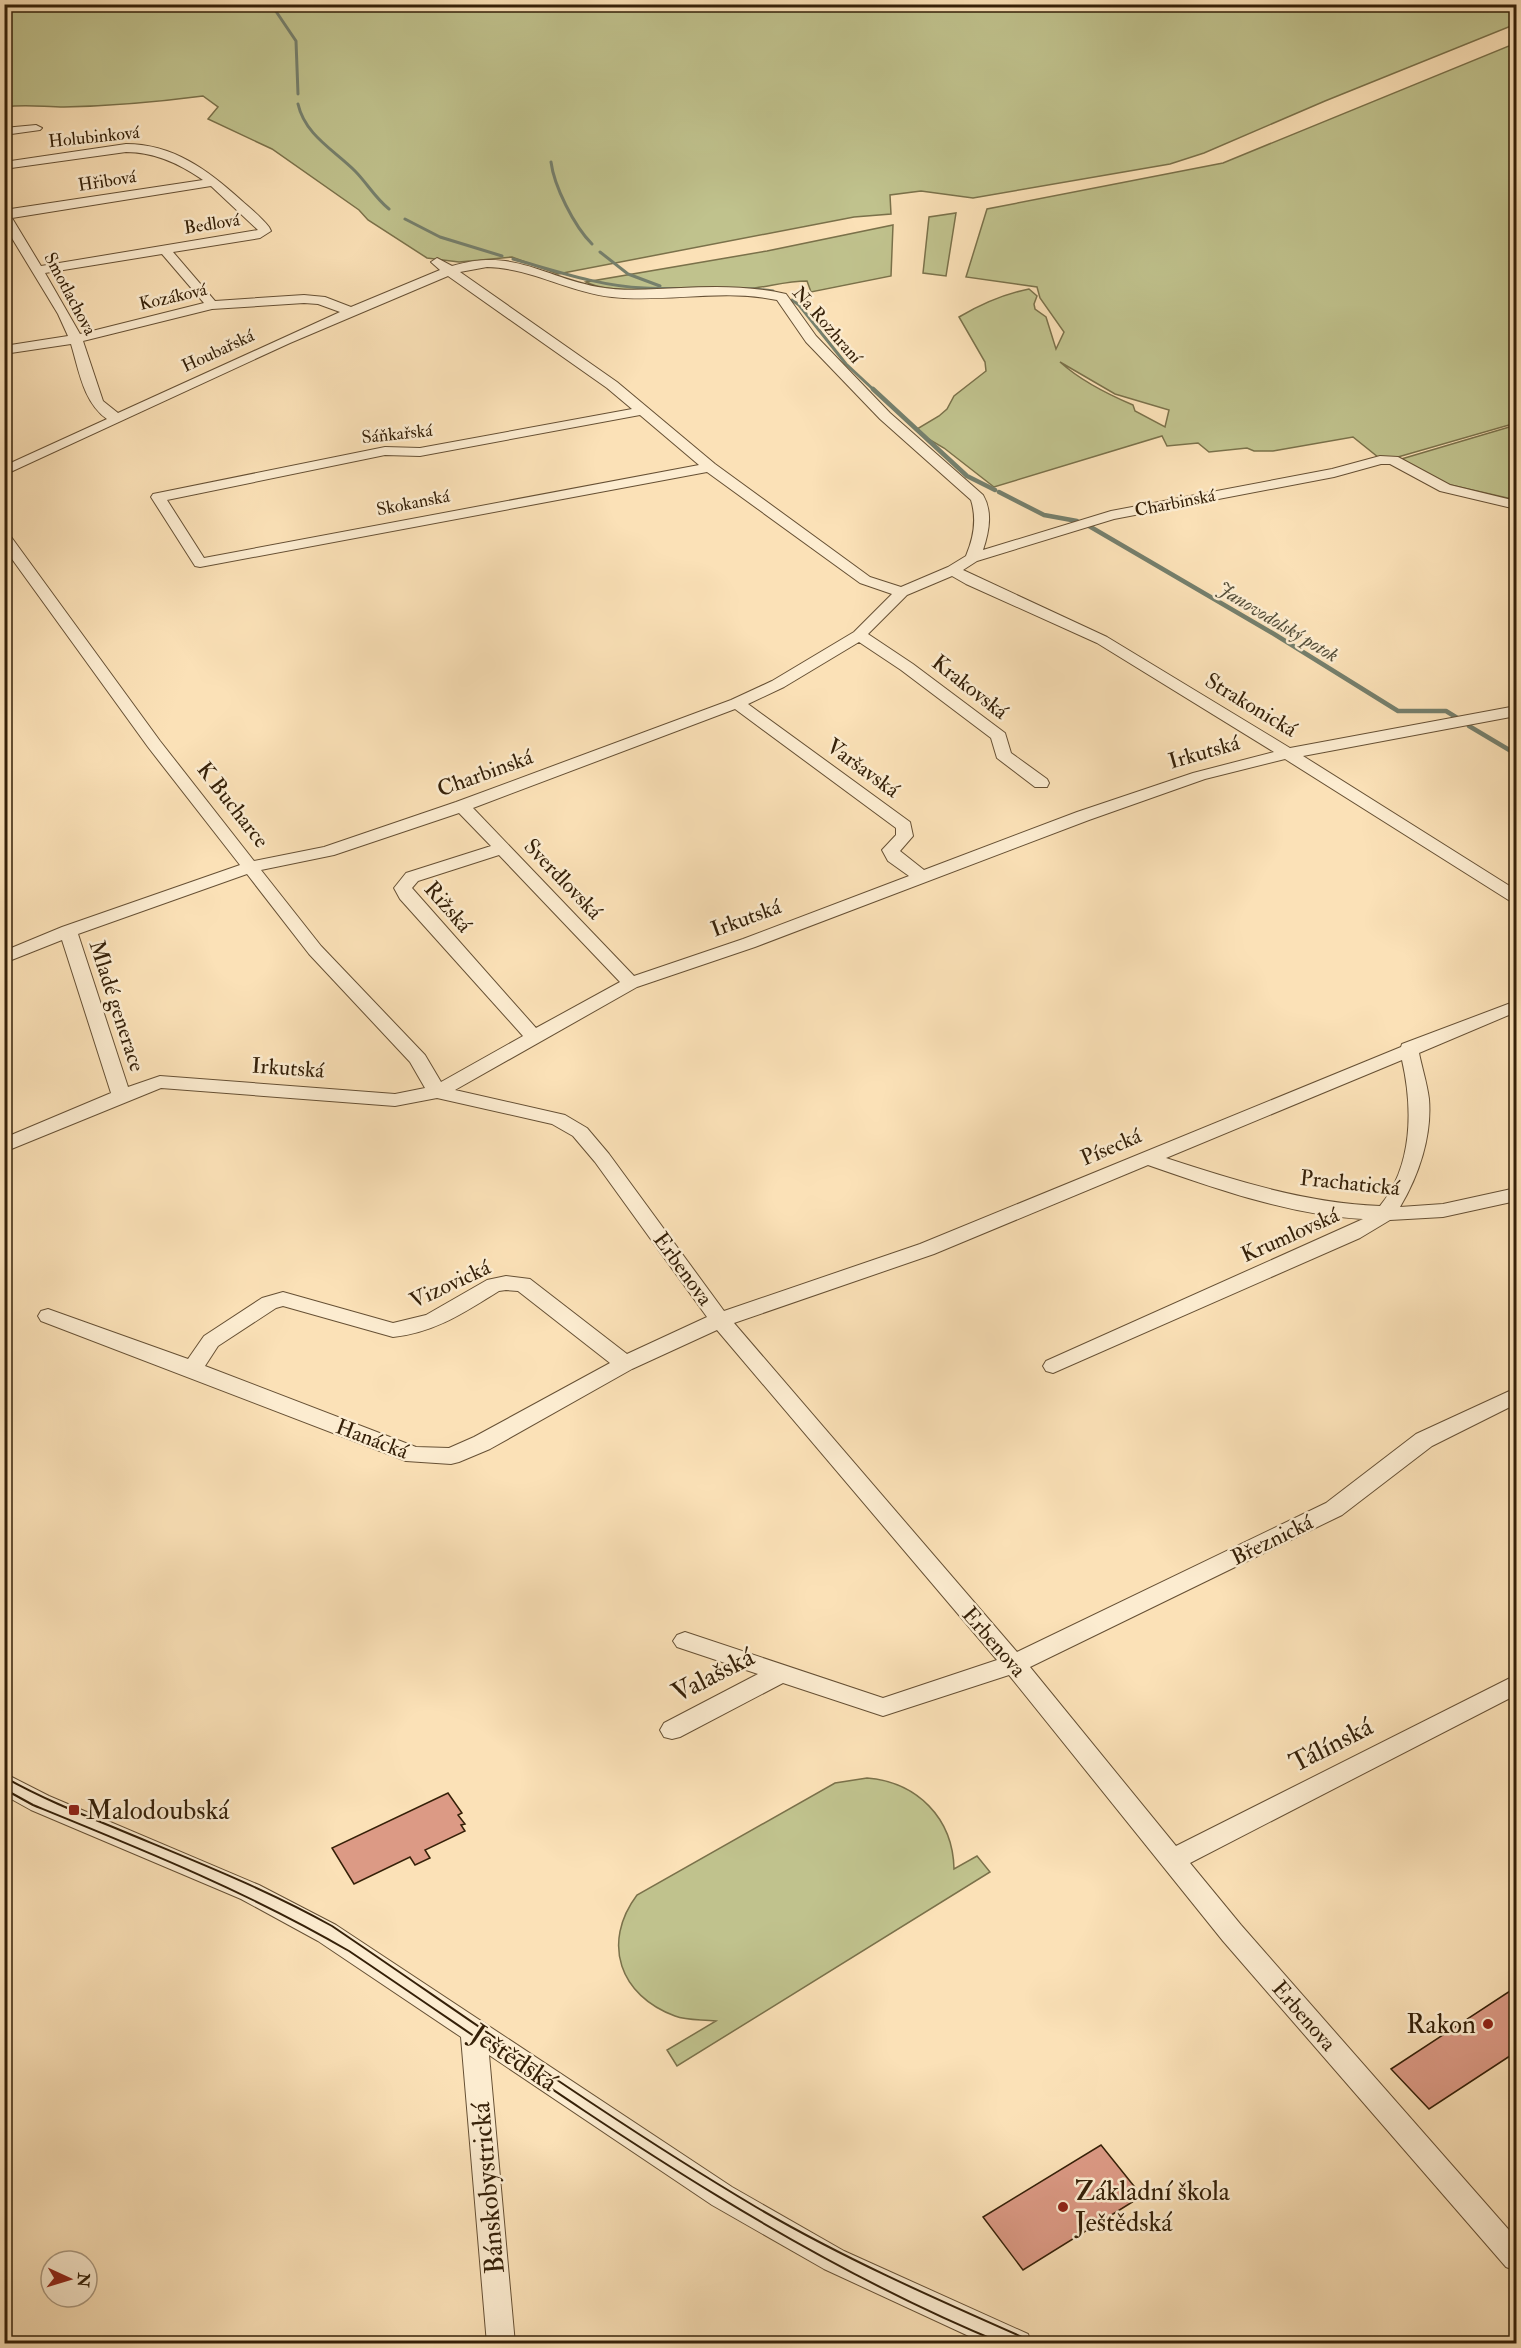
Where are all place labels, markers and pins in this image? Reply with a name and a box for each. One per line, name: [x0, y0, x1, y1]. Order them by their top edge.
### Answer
place label: Malodoubská: [86, 1794, 230, 1827]
marker: Malodoubská: [67, 1803, 81, 1817]
place label: Rakon: [1406, 2008, 1476, 2041]
marker: Rakon: [1481, 2017, 1495, 2031]
place label: Základní škola Ještědská: [1074, 2175, 1231, 2239]
marker: Základní škola Ještědská: [1056, 2200, 1070, 2214]

